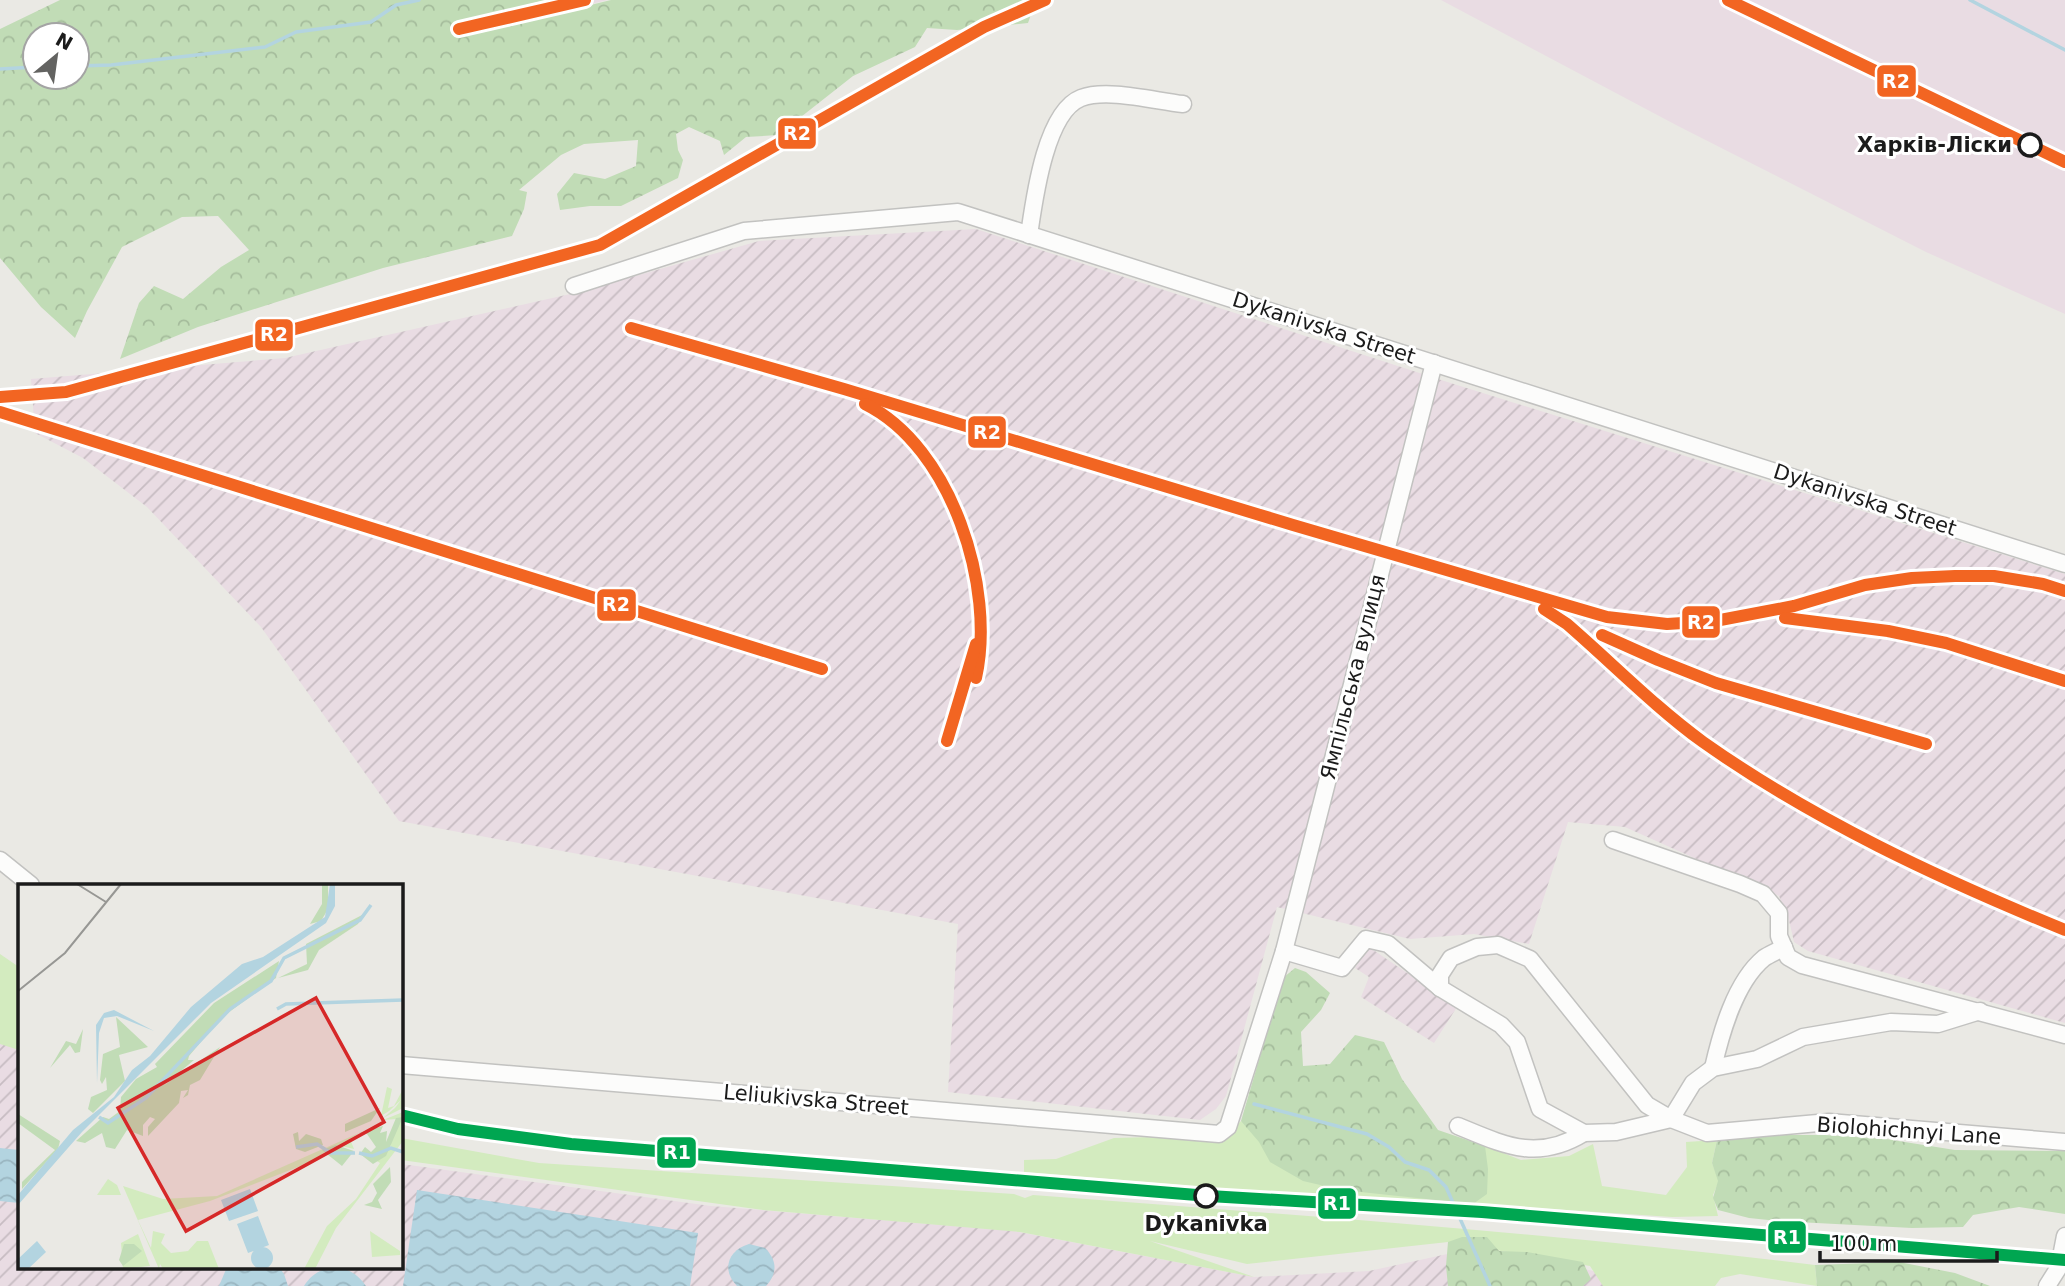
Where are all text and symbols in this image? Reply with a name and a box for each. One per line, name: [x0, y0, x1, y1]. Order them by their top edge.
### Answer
north arrow: [21, 21, 91, 91]
text: N: [52, 28, 77, 55]
line badge: R2: [1876, 64, 1917, 98]
text: R2: [1882, 70, 1910, 92]
line badge: R2: [777, 117, 817, 150]
text: R2: [783, 122, 811, 144]
place label: Харків-Ліски: [1857, 133, 2012, 157]
marker: Харків-Ліски: [2018, 133, 2042, 157]
street label: Dykanivska Street: [1230, 287, 1418, 369]
line badge: R2: [254, 318, 294, 352]
text: R2: [260, 323, 288, 345]
line badge: R2: [967, 415, 1007, 449]
text: R2: [973, 421, 1001, 443]
street label: Dykanivska Street: [1771, 459, 1959, 541]
street label: Ямпільська вулиця: [1316, 572, 1390, 782]
line badge: R2: [596, 588, 637, 622]
text: R2: [602, 593, 630, 615]
line badge: R2: [1681, 605, 1721, 639]
text: R2: [1687, 611, 1715, 633]
inset map: [18, 884, 402, 1268]
street label: Leliukivska Street: [722, 1080, 910, 1120]
street label: Biolohichnyi Lane: [1816, 1113, 2002, 1149]
line badge: R1: [656, 1136, 697, 1169]
text: R1: [663, 1141, 691, 1163]
marker: Dykanіvka: [1194, 1184, 1218, 1208]
line badge: R1: [1317, 1187, 1357, 1220]
text: R1: [1323, 1192, 1351, 1214]
place label: Dykanіvka: [1144, 1212, 1268, 1236]
line badge: R1: [1767, 1220, 1807, 1254]
scale bar: [1820, 1220, 1997, 1264]
text: R1: [1773, 1226, 1801, 1248]
text: 100 m: [1830, 1232, 1897, 1256]

